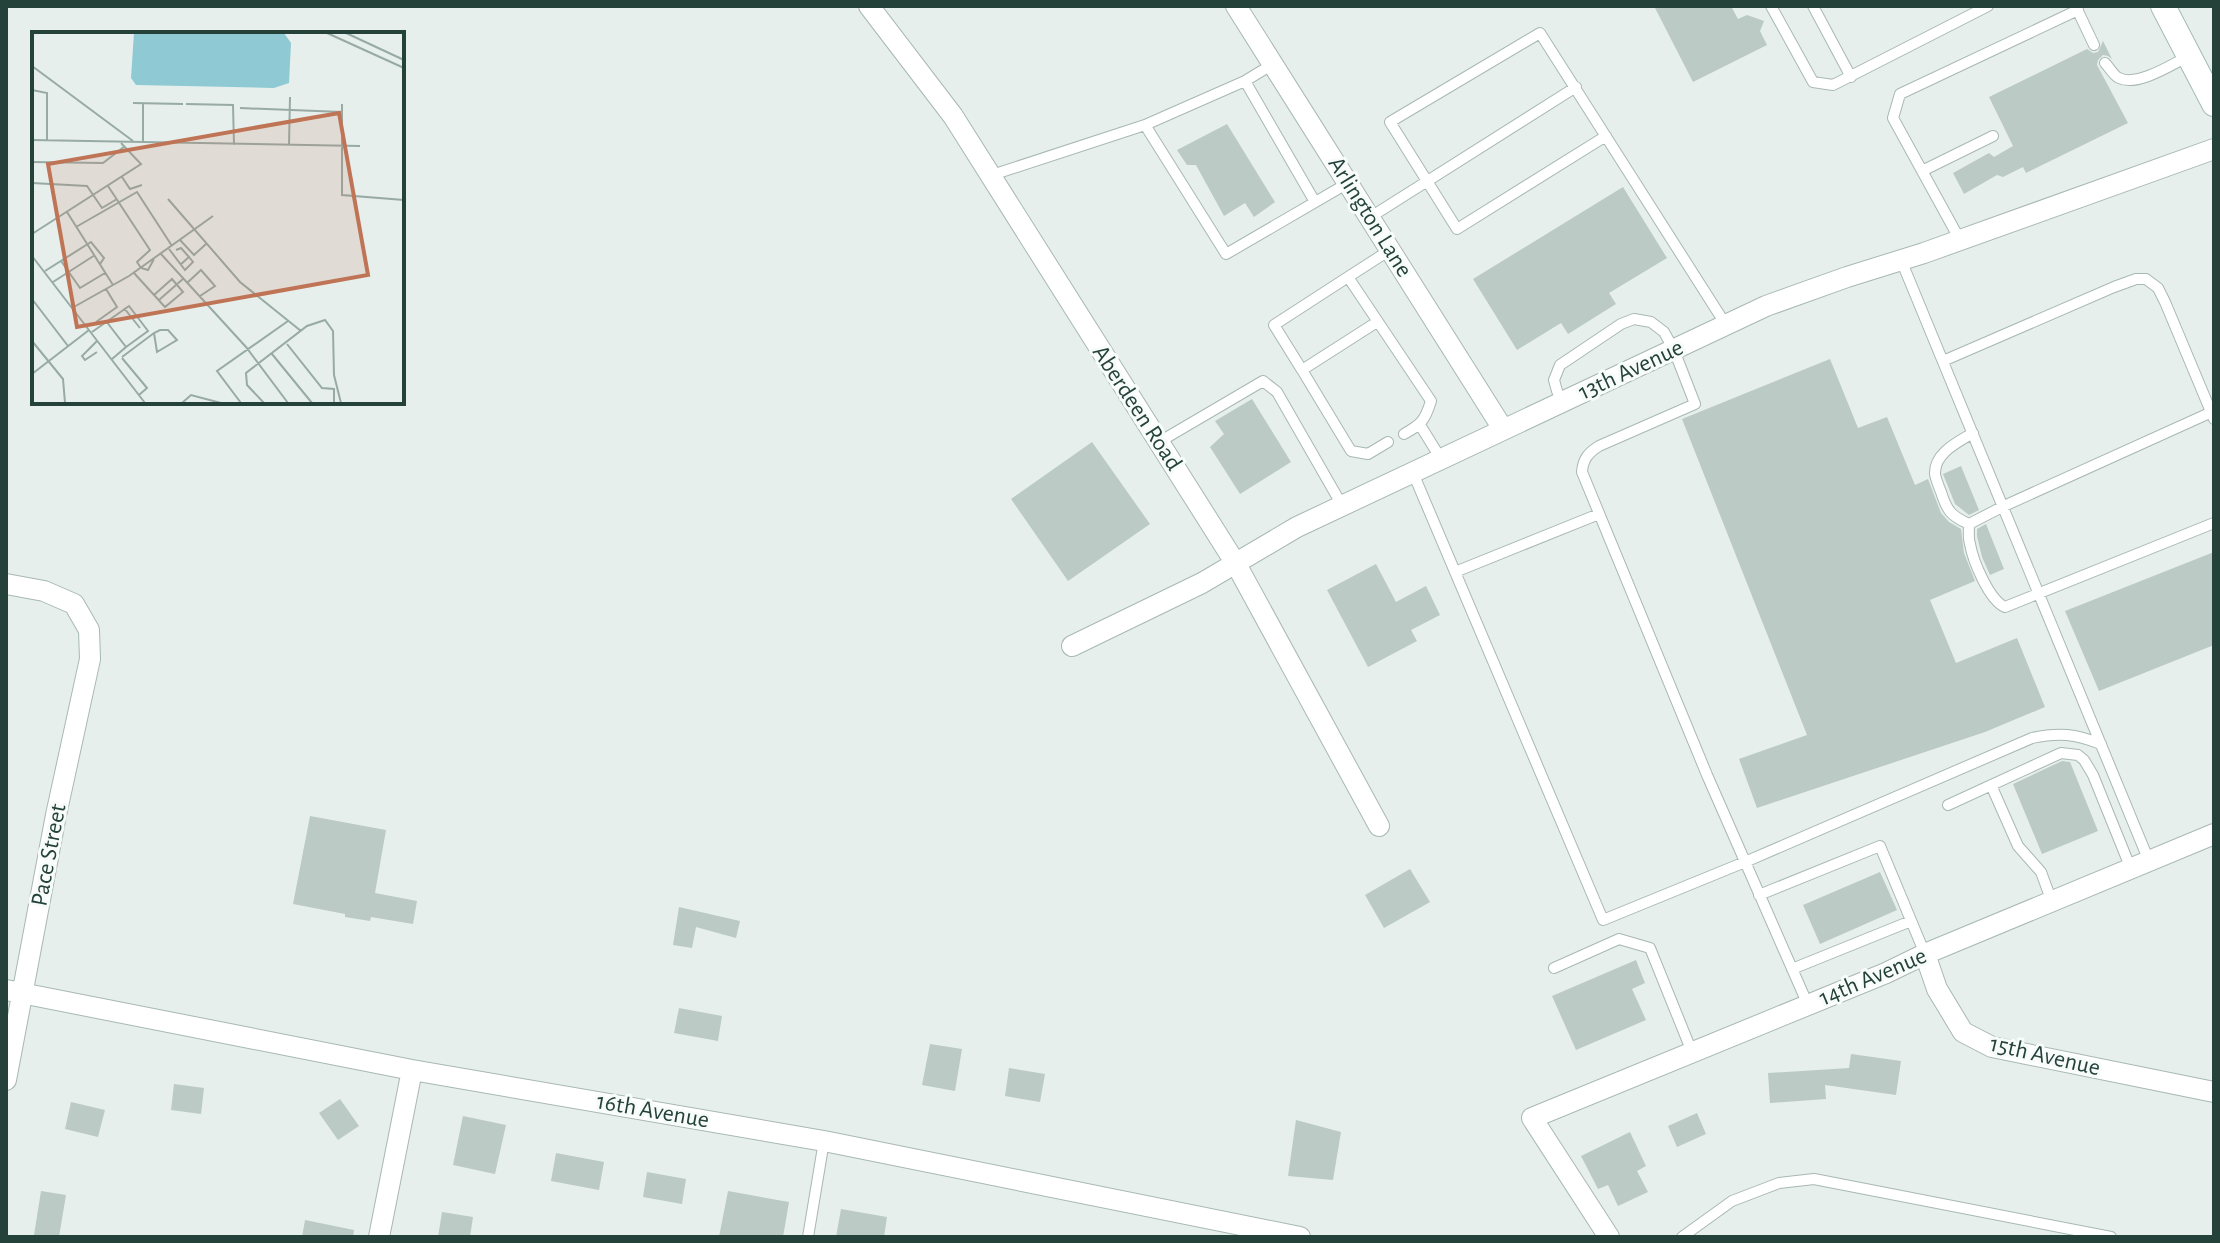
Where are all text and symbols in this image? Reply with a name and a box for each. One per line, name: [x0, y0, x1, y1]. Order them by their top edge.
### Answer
inset map: [32, 32, 404, 404]
street label: Arlington Lane: [1324, 153, 1416, 281]
street label: 13th Avenue: [1575, 335, 1687, 405]
street label: Aberdeen Road: [1088, 341, 1186, 475]
street label: Pace Street: [27, 801, 71, 908]
street label: 14th Avenue: [1816, 944, 1930, 1010]
street label: 15th Avenue: [1988, 1032, 2102, 1080]
street label: 16th Avenue: [595, 1089, 711, 1133]

